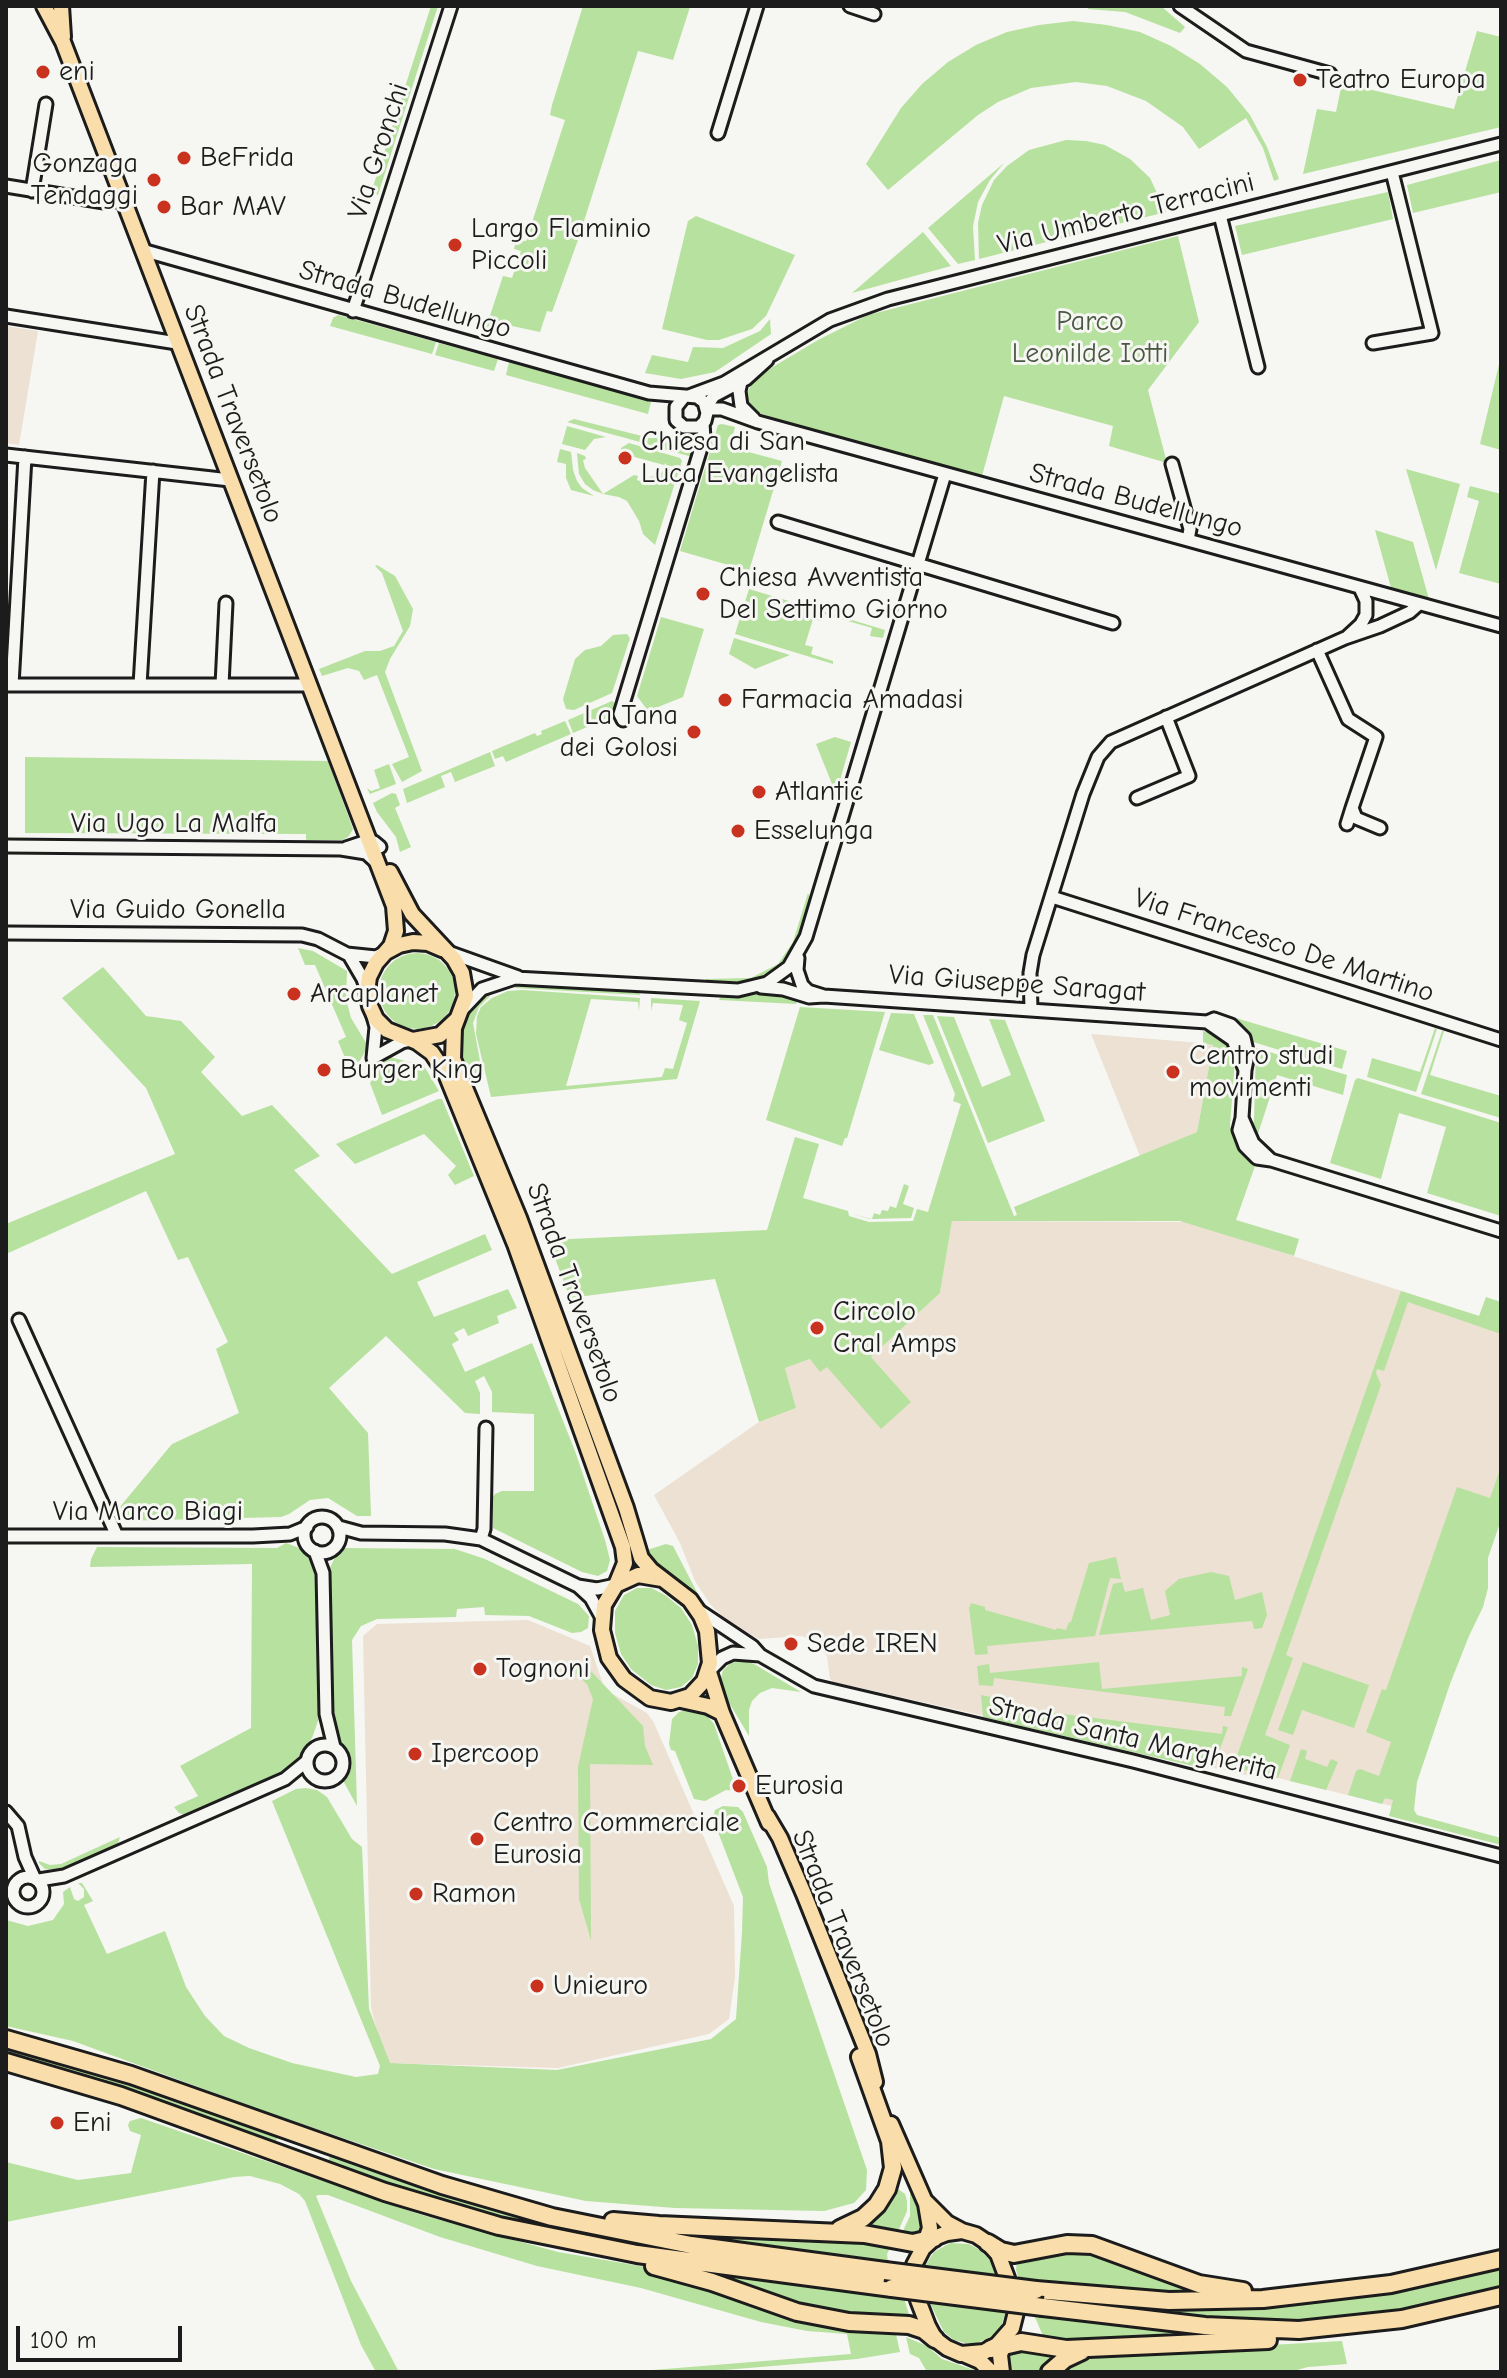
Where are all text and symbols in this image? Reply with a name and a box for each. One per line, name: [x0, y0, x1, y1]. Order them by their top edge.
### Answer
place label: eni: [59, 55, 95, 89]
marker: eni: [34, 63, 52, 81]
place label: Teatro Europa: [1316, 63, 1486, 97]
marker: Teatro Europa: [1291, 71, 1309, 89]
street label: Via Gronchi: [341, 79, 417, 223]
place label: BeFrida: [200, 141, 294, 175]
place label: Gonzaga Tendaggi: [31, 147, 138, 213]
marker: BeFrida: [175, 149, 193, 167]
street label: Via Umberto Terracini: [994, 166, 1258, 262]
marker: Gonzaga Tendaggi: [145, 171, 163, 189]
place label: Bar MAV: [180, 190, 286, 224]
marker: Bar MAV: [155, 198, 173, 216]
place label: Largo Flaminio Piccoli: [471, 212, 651, 278]
marker: Largo Flaminio Piccoli: [446, 236, 464, 254]
street label: Strada Budellungo: [295, 254, 515, 346]
street label: Strada Traversetolo: [176, 300, 290, 528]
park label: Parco Leonilde Iotti: [1012, 305, 1168, 371]
place label: Chiesa di San Luca Evangelista: [641, 425, 839, 491]
marker: Chiesa di San Luca Evangelista: [616, 449, 634, 467]
street label: Strada Budellungo: [1026, 456, 1246, 546]
place label: Chiesa Avventista Del Settimo Giorno: [719, 561, 948, 627]
marker: Chiesa Avventista Del Settimo Giorno: [694, 585, 712, 603]
place label: Farmacia Amadasi: [741, 683, 964, 717]
marker: Farmacia Amadasi: [716, 691, 734, 709]
place label: La Tana dei Golosi: [560, 699, 678, 765]
marker: La Tana dei Golosi: [685, 723, 703, 741]
place label: Atlantic: [775, 775, 863, 809]
marker: Atlantic: [750, 783, 768, 801]
street label: Via Ugo La Malfa: [71, 807, 277, 841]
place label: Esselunga: [754, 814, 873, 848]
marker: Esselunga: [729, 822, 747, 840]
street label: Via Francesco De Martino: [1130, 882, 1438, 1010]
street label: Via Guido Gonella: [70, 893, 286, 927]
street label: Via Giuseppe Saragat: [888, 958, 1146, 1010]
place label: Arcaplanet: [310, 977, 437, 1011]
marker: Arcaplanet: [285, 985, 303, 1003]
place label: Centro studi movimenti: [1189, 1039, 1334, 1105]
place label: Burger King: [340, 1053, 484, 1087]
marker: Burger King: [315, 1061, 333, 1079]
marker: Centro studi movimenti: [1164, 1063, 1182, 1081]
street label: Strada Traversetolo: [519, 1178, 629, 1408]
place label: Circolo Cral Amps: [833, 1295, 956, 1361]
marker: Circolo Cral Amps: [808, 1319, 826, 1337]
street label: Via Marco Biagi: [53, 1495, 243, 1529]
place label: Sede IREN: [807, 1627, 938, 1661]
marker: Sede IREN: [782, 1635, 800, 1653]
place label: Tognoni: [496, 1652, 590, 1686]
marker: Tognoni: [471, 1660, 489, 1678]
street label: Strada Santa Margherita: [986, 1689, 1280, 1789]
place label: Ipercoop: [431, 1737, 539, 1771]
marker: Ipercoop: [406, 1745, 424, 1763]
place label: Eurosia: [755, 1769, 844, 1803]
marker: Eurosia: [730, 1777, 748, 1795]
place label: Centro Commerciale Eurosia: [493, 1806, 740, 1872]
street label: Strada Traversetolo: [784, 1825, 902, 2053]
marker: Centro Commerciale Eurosia: [468, 1830, 486, 1848]
place label: Ramon: [432, 1877, 516, 1911]
marker: Ramon: [407, 1885, 425, 1903]
place label: Unieuro: [553, 1969, 648, 2003]
marker: Unieuro: [528, 1977, 546, 1995]
place label: Eni: [73, 2106, 112, 2140]
marker: Eni: [48, 2114, 66, 2132]
scale bar: [20, 2310, 186, 2360]
text: 100 m: [30, 2326, 97, 2354]

